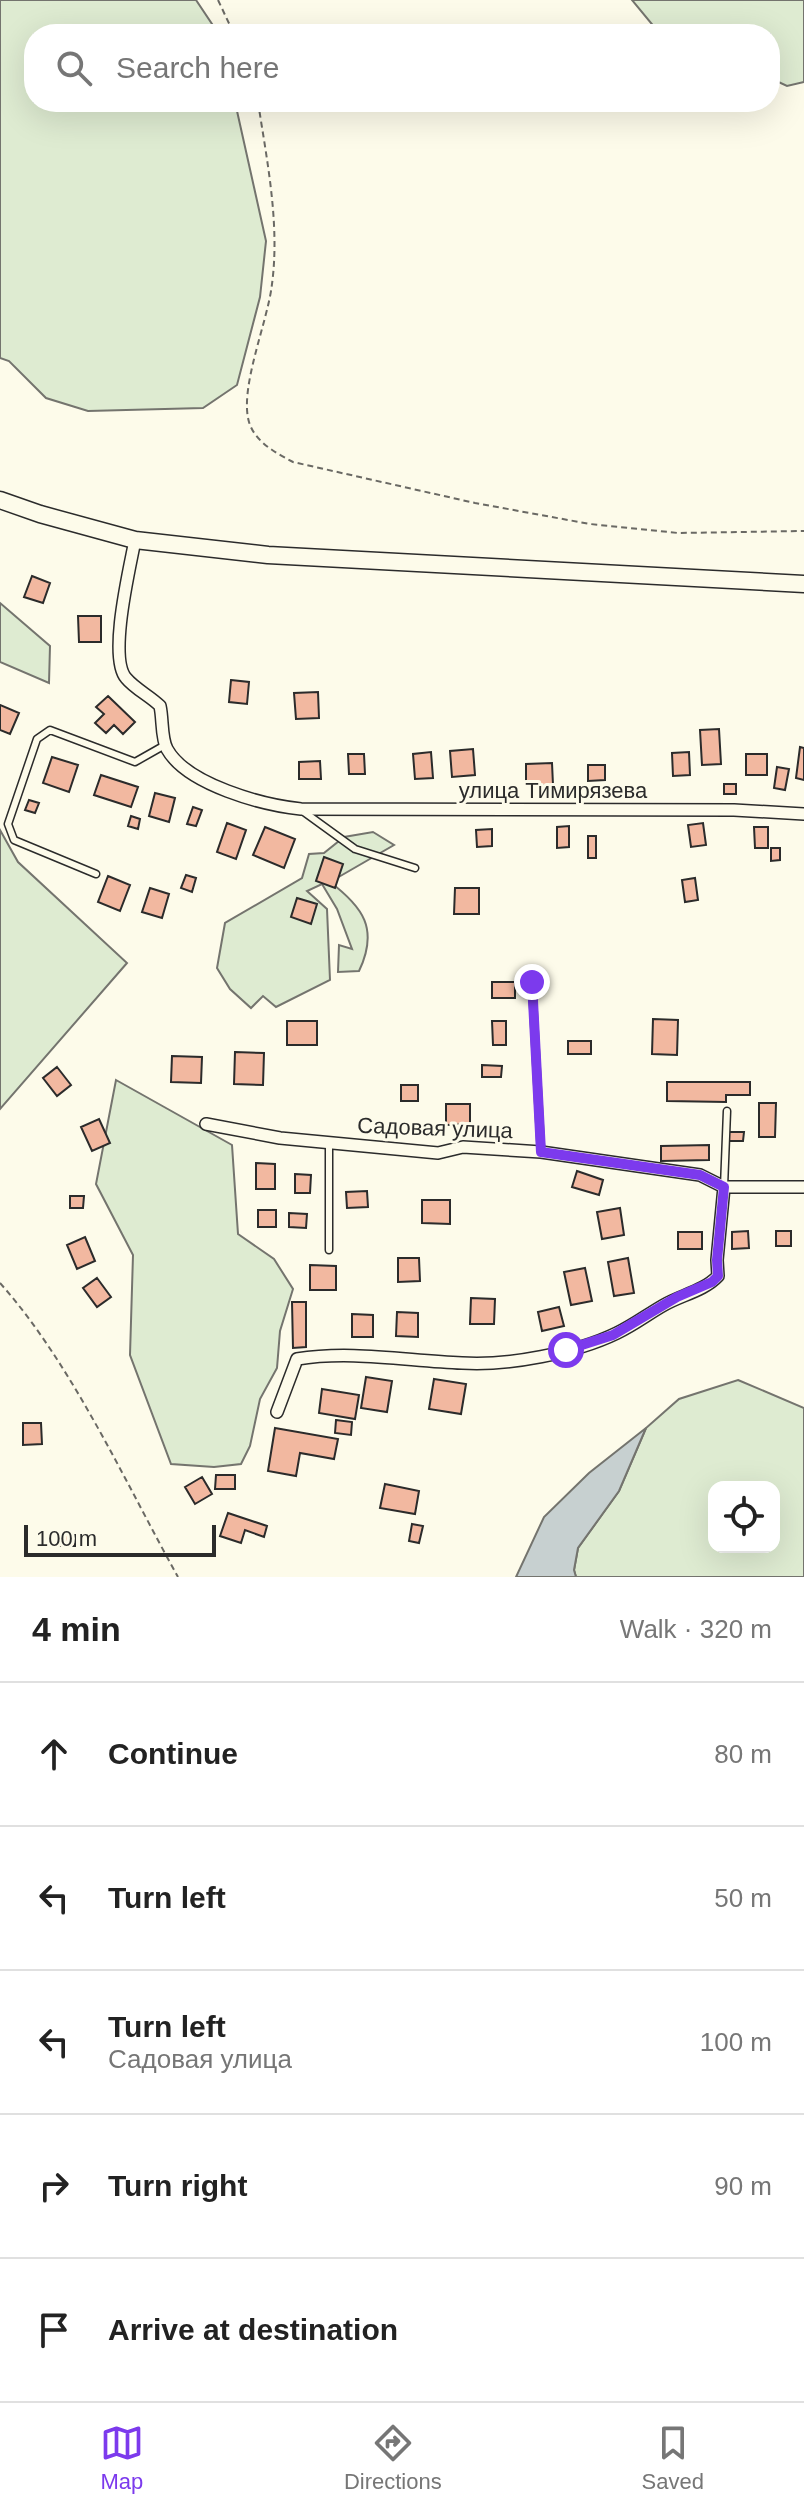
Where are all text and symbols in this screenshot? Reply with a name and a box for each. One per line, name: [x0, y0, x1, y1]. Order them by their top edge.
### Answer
search box: [24, 24, 780, 112]
icon: search: [52, 46, 96, 90]
text: Search here: [116, 51, 279, 84]
street label: улица Тимирязева: [459, 778, 648, 803]
route end: [514, 964, 550, 1000]
street label: Садовая улица: [357, 1113, 514, 1143]
route start: [548, 1332, 584, 1368]
map controls: [708, 1481, 780, 1553]
button: locate: [708, 1481, 780, 1553]
scale bar: [24, 1521, 216, 1557]
text: 100 m: [36, 1526, 97, 1551]
text: 4 min: [32, 1610, 121, 1648]
text: Walk · 320 m: [620, 1614, 772, 1644]
icon: ahead: [32, 1732, 76, 1776]
text: Continue: [108, 1737, 238, 1770]
text: 80 m: [714, 1739, 772, 1769]
icon: left: [32, 1876, 76, 1920]
text: Turn left: [108, 1881, 226, 1914]
text: 50 m: [714, 1883, 772, 1913]
text: Turn left: [108, 2010, 226, 2043]
icon: left: [32, 2020, 76, 2064]
text: 100 m: [700, 2027, 772, 2057]
text: Садовая улица: [108, 2044, 292, 2074]
icon: right: [32, 2164, 76, 2208]
text: Turn right: [108, 2169, 247, 2202]
text: 90 m: [714, 2171, 772, 2201]
icon: arrive: [32, 2308, 76, 2352]
text: Arrive at destination: [108, 2313, 398, 2346]
tab: Map: [100, 2421, 144, 2495]
tab: Directions: [344, 2421, 442, 2495]
tab: Saved: [642, 2421, 704, 2495]

